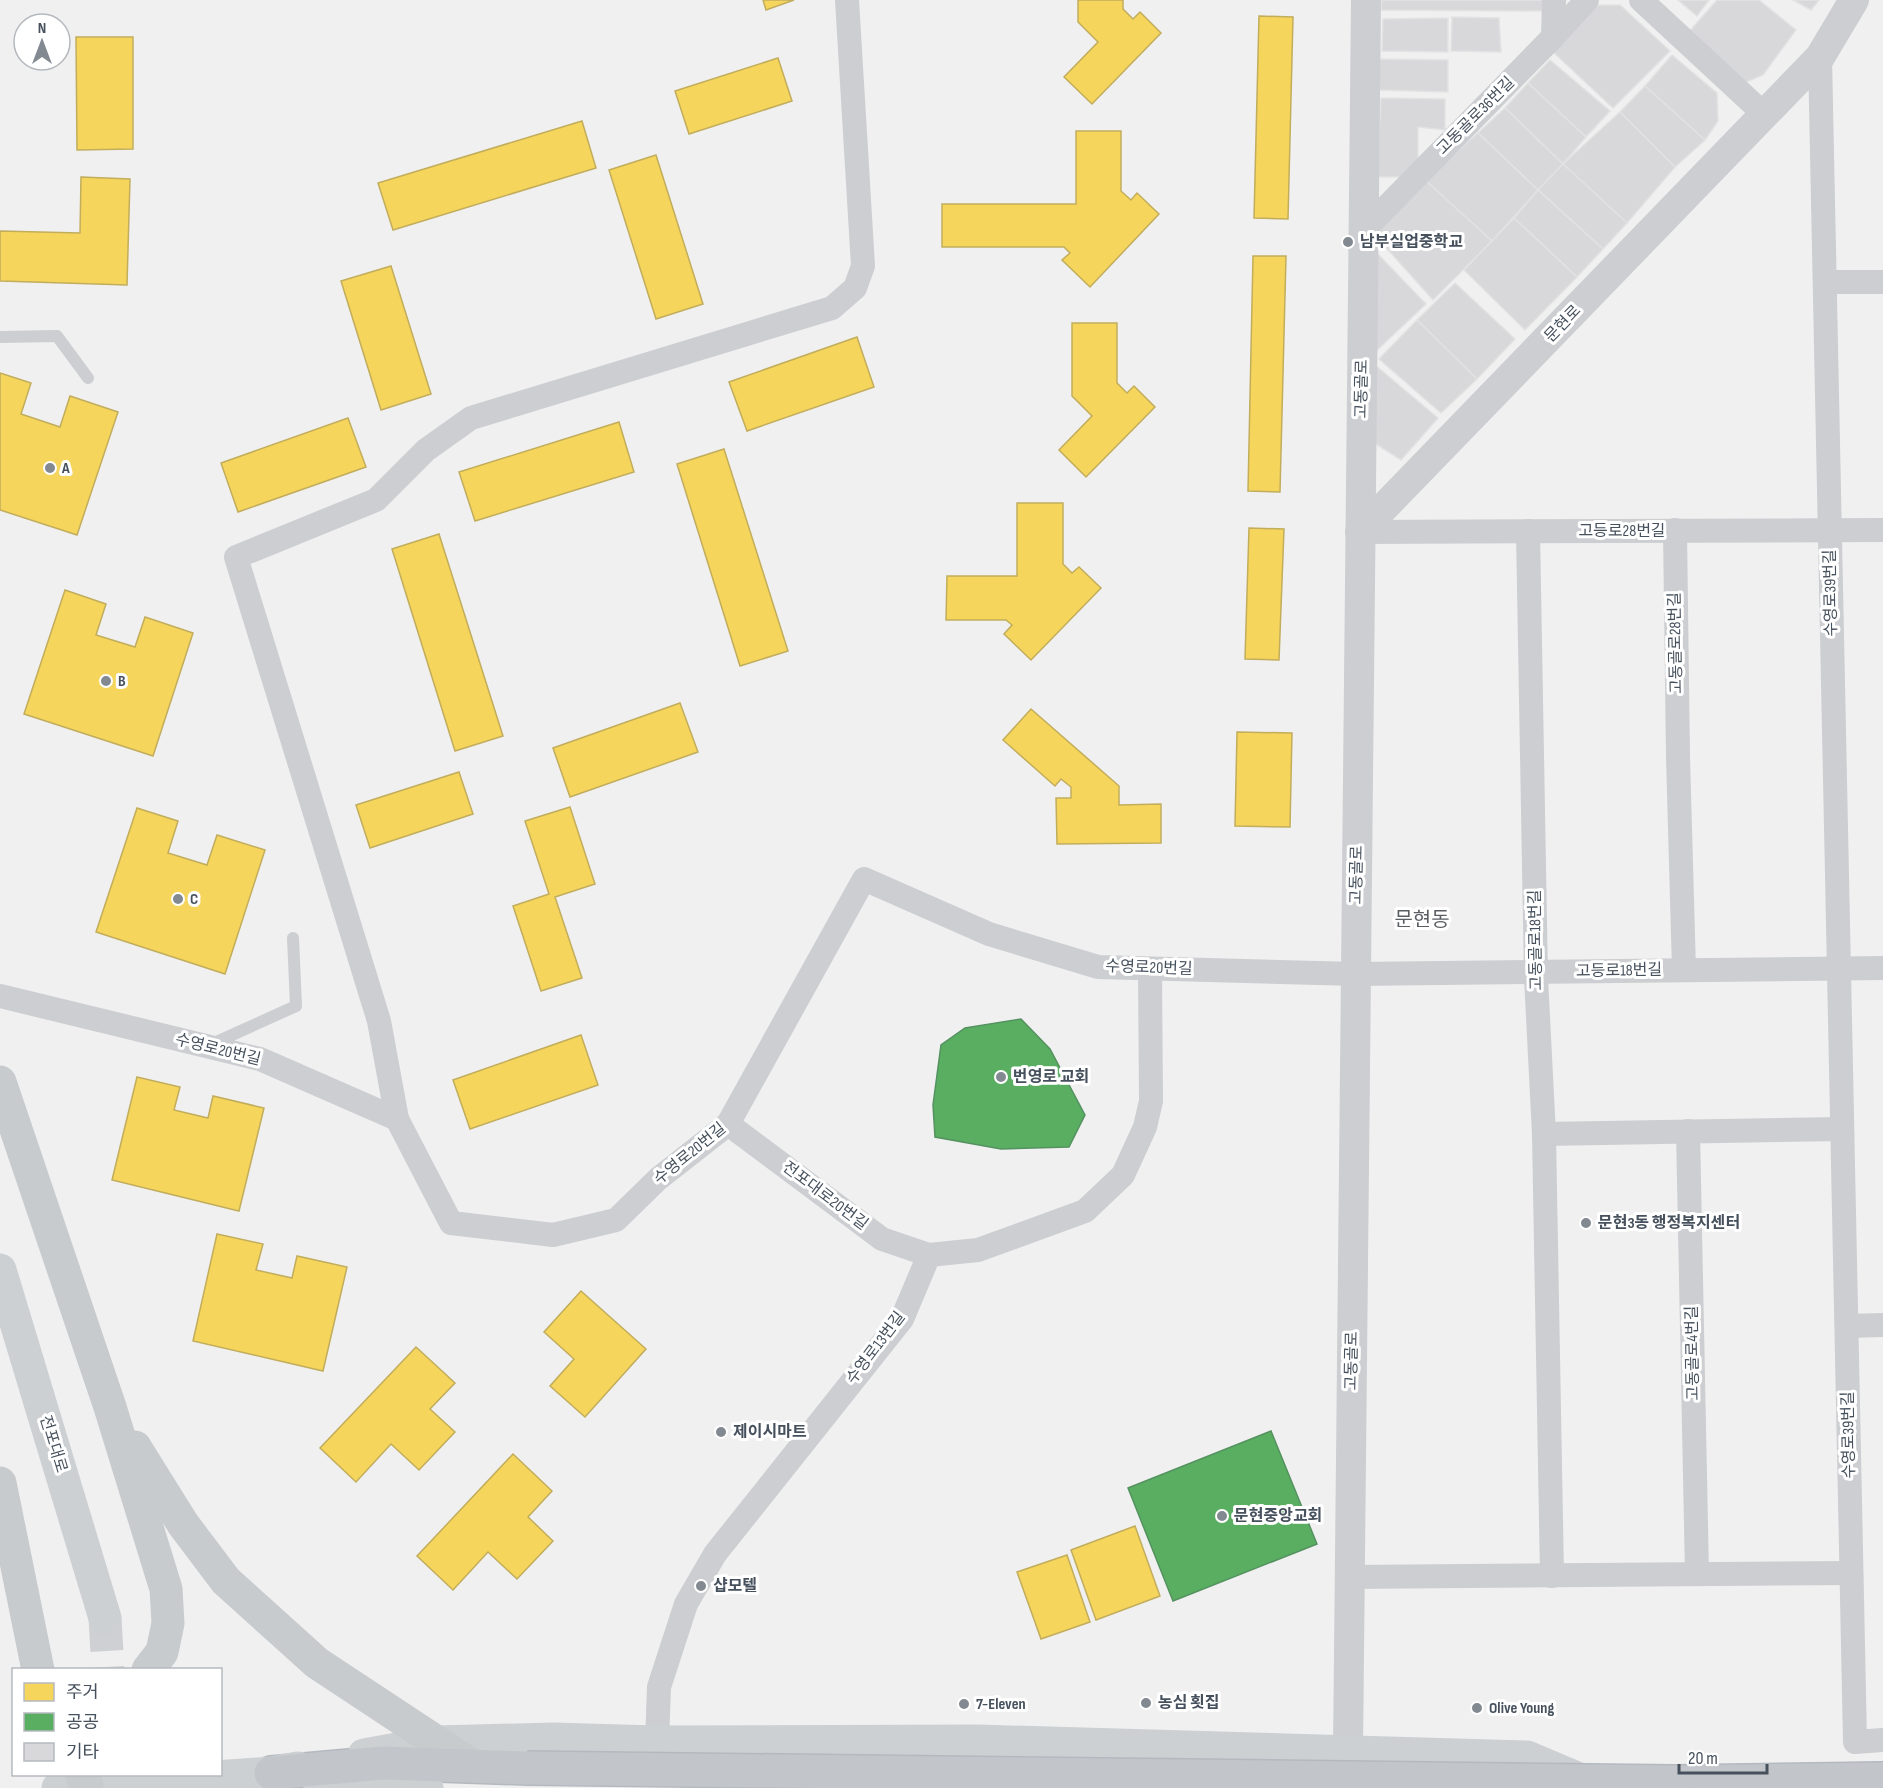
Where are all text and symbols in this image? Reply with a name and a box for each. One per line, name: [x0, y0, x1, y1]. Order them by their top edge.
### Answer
north arrow: [12, 12, 72, 72]
text: N: [38, 19, 46, 38]
street label: 고동골로36번길: [1433, 73, 1519, 159]
place label: 남부실업중학교: [1360, 232, 1463, 252]
marker: 남부실업중학교: [1341, 235, 1355, 249]
street label: 문현로: [1541, 301, 1585, 346]
street label: 고동골로: [1352, 359, 1372, 419]
place label: A: [61, 459, 70, 478]
marker: A: [43, 461, 57, 475]
street label: 고등로28번길: [1578, 522, 1666, 541]
street label: 수영로39번길: [1821, 549, 1841, 637]
street label: 고동골로28번길: [1666, 592, 1686, 694]
place label: B: [118, 672, 126, 691]
marker: B: [99, 674, 113, 688]
street label: 고동골로: [1347, 845, 1367, 905]
street label: 고동골로18번길: [1526, 889, 1546, 991]
place label: C: [190, 890, 198, 909]
marker: C: [171, 892, 185, 906]
district label: 문현동: [1394, 908, 1450, 932]
street label: 수영로20번길: [1105, 957, 1193, 979]
street label: 고등로18번길: [1576, 961, 1662, 981]
street label: 수영로20번길: [173, 1030, 263, 1070]
place label: 번영로 교회: [1013, 1068, 1089, 1087]
marker: 번영로 교회: [994, 1070, 1008, 1084]
street label: 수영로20번길: [650, 1119, 730, 1189]
street label: 전포대로20번길: [779, 1158, 871, 1234]
place label: 문현3동 행정복지센터: [1598, 1213, 1740, 1233]
marker: 문현3동 행정복지센터: [1579, 1216, 1593, 1230]
street label: 고동골로4번길: [1683, 1305, 1703, 1401]
street label: 수영로13번길: [843, 1308, 909, 1388]
street label: 고동골로: [1342, 1331, 1362, 1391]
street label: 수영로39번길: [1839, 1391, 1859, 1479]
street label: 전포대로: [35, 1413, 71, 1475]
place label: 제이시마트: [733, 1423, 807, 1442]
marker: 제이시마트: [714, 1425, 728, 1439]
place label: 문현중앙교회: [1234, 1506, 1322, 1526]
marker: 문현중앙교회: [1215, 1509, 1229, 1523]
place label: 샵모텔: [713, 1577, 757, 1596]
marker: 샵모텔: [694, 1579, 708, 1593]
legend: [12, 1668, 222, 1776]
text: 주거: [66, 1682, 99, 1703]
place label: 농심 횟집: [1158, 1693, 1219, 1713]
place label: 7-Eleven: [976, 1695, 1026, 1714]
marker: 농심 횟집: [1139, 1696, 1153, 1710]
marker: 7-Eleven: [957, 1697, 971, 1711]
place label: Olive Young: [1489, 1699, 1554, 1718]
marker: Olive Young: [1470, 1701, 1484, 1715]
text: 공공: [66, 1712, 99, 1733]
scale bar: [1679, 1737, 1768, 1775]
text: 기타: [66, 1742, 100, 1763]
text: 20 m: [1688, 1748, 1718, 1769]

